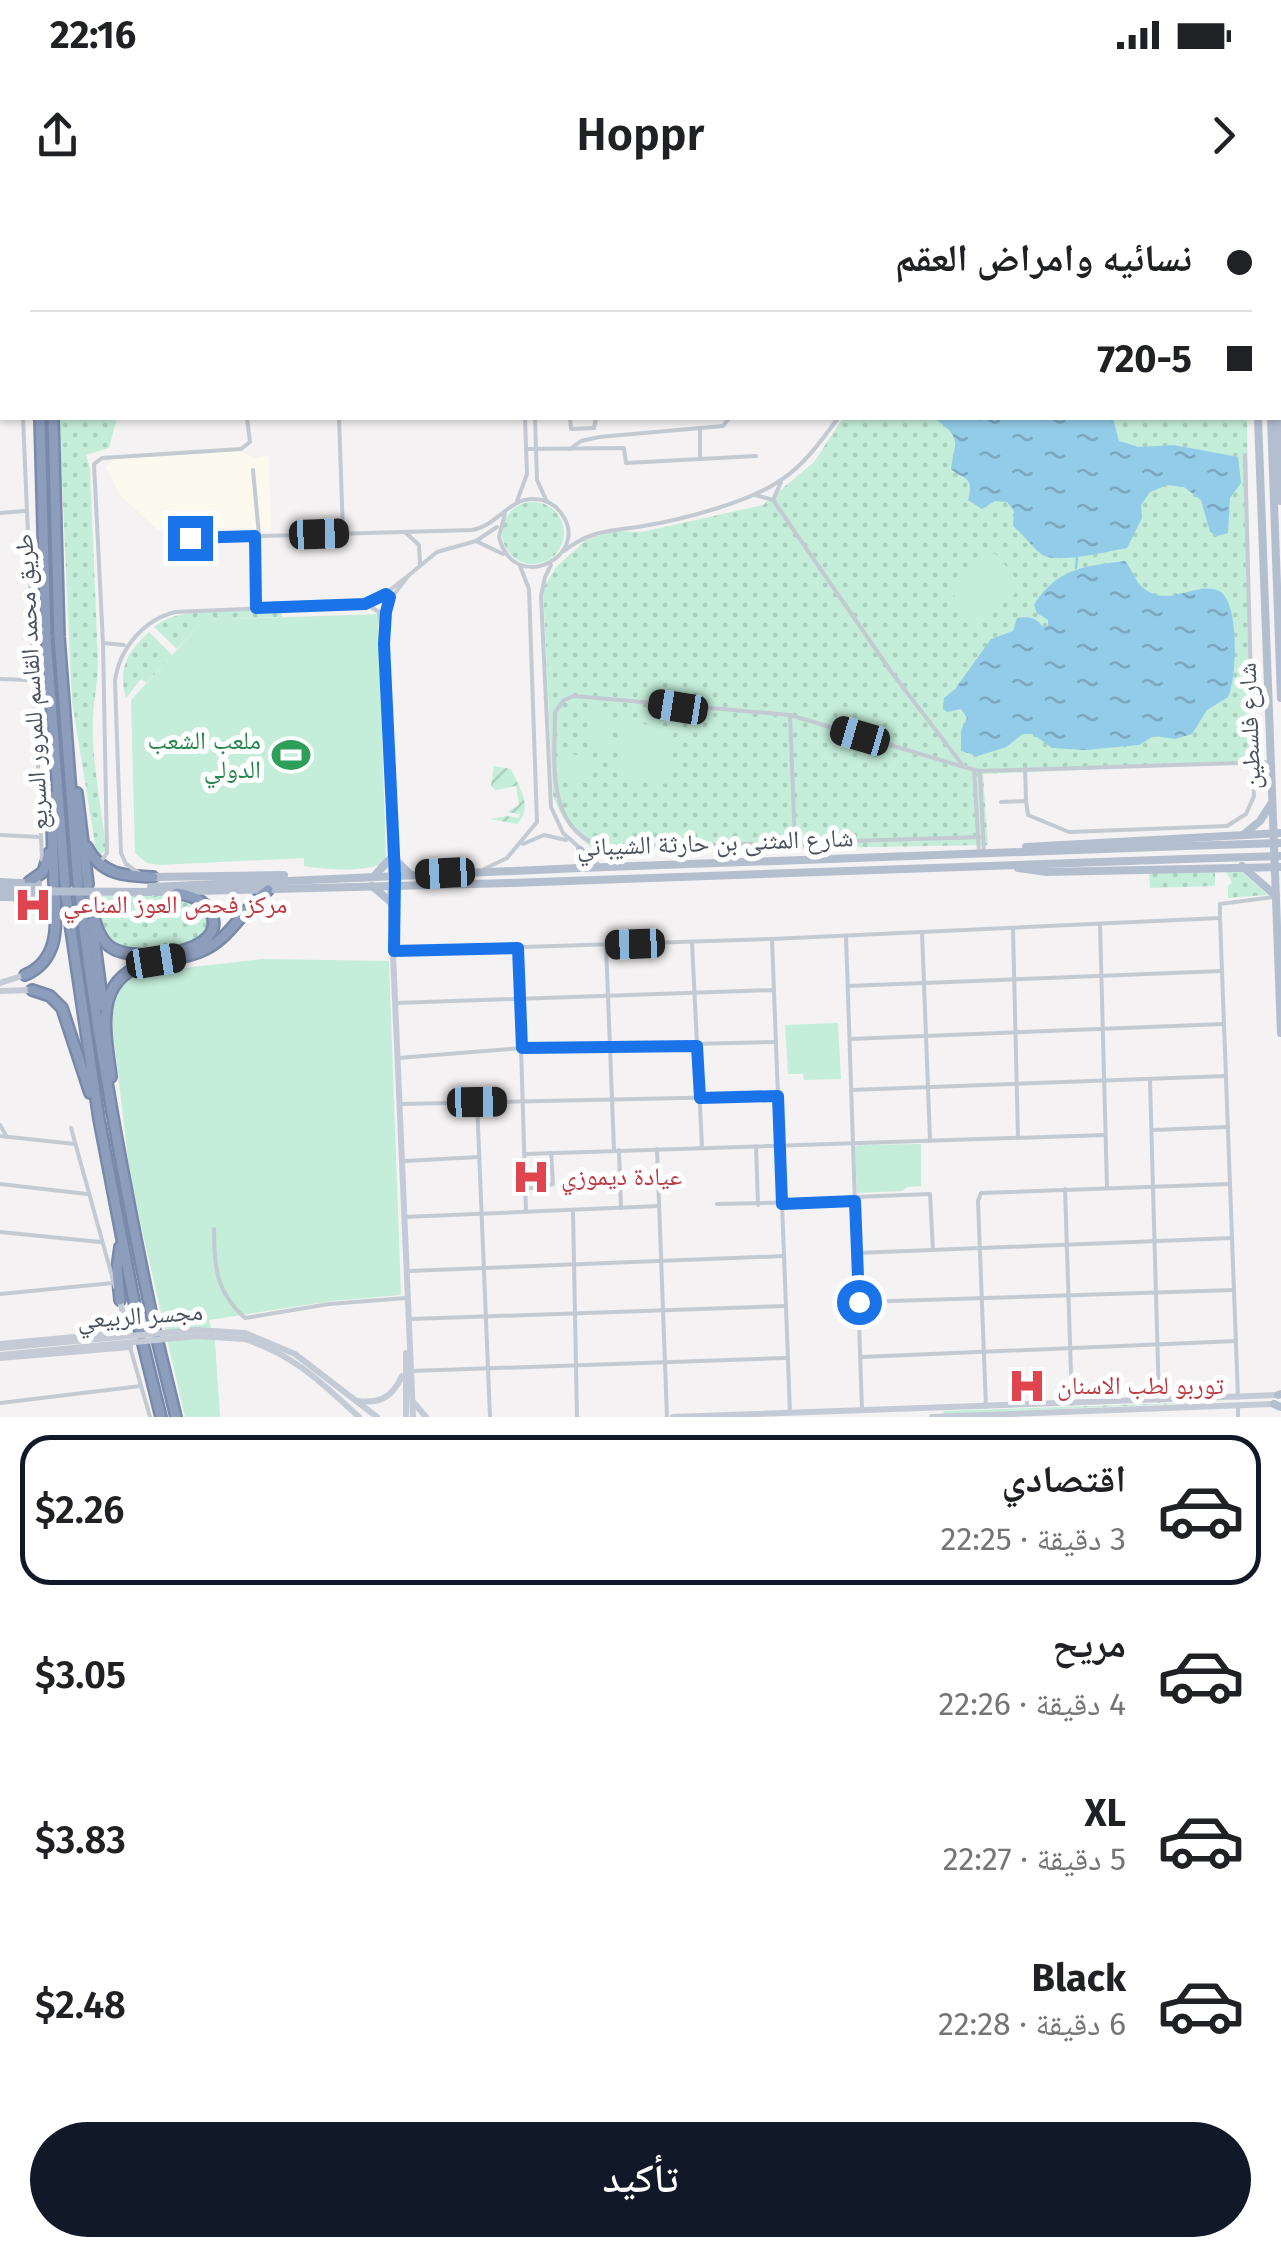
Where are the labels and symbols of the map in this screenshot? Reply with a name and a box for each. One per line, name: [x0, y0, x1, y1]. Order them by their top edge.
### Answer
route end: [168, 516, 213, 561]
car: [288, 518, 350, 550]
street label: طريق محمد القاسم للمرور السريع: [9, 533, 56, 831]
street label: شارع فلسطين: [1233, 662, 1267, 790]
car: [646, 687, 710, 727]
car: [827, 713, 893, 759]
place label: ملعب الشعب الدولي: [147, 726, 261, 789]
sports icon: ملعب الشعب الدولي: [270, 734, 312, 776]
street label: شارع المثنى بن حارثة الشيباني: [576, 823, 854, 867]
car: [414, 856, 476, 890]
hospital icon: مركز فحص العوز المناعي: [12, 884, 54, 926]
place label: مركز فحص العوز المناعي: [63, 890, 287, 924]
car: [604, 928, 666, 960]
car: [124, 941, 188, 981]
car: [447, 1086, 507, 1118]
hospital icon: عيادة ديموزي: [510, 1156, 552, 1198]
place label: عيادة ديموزي: [561, 1162, 682, 1196]
route start: [837, 1280, 882, 1325]
street label: مجسر الربيعي: [76, 1297, 204, 1340]
hospital icon: توربو لطب الاسنان: [1006, 1365, 1048, 1407]
place label: توربو لطب الاسنان: [1057, 1371, 1224, 1401]

